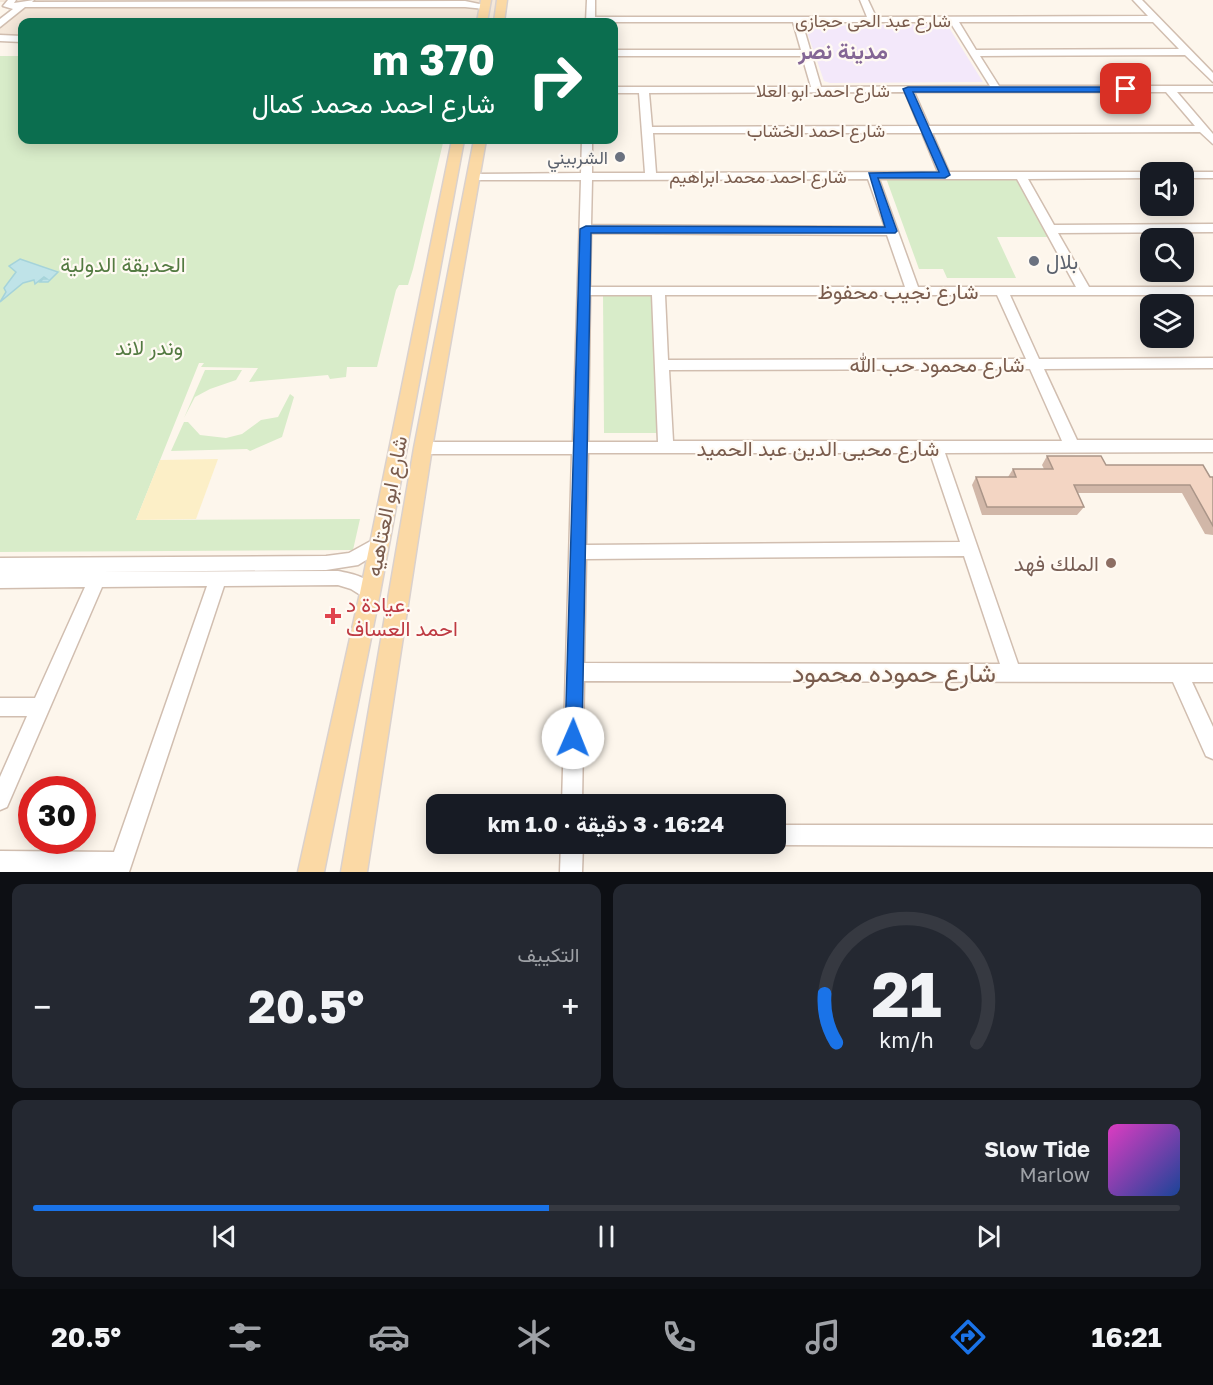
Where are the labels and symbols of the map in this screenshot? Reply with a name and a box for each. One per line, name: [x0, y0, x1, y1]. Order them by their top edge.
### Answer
street label: شارع عبد الحى حجازى: [795, 9, 951, 33]
district label: مدينة نصر: [797, 37, 888, 65]
pin: [1100, 63, 1151, 114]
street label: شارع احمد ابو العلا: [756, 79, 890, 103]
street label: شارع احمد الخشاب: [747, 119, 885, 143]
place label: الشربيني: [547, 146, 608, 173]
marker: الشربيني: [613, 150, 627, 164]
street label: شارع احمد محمد ابراهيم: [669, 165, 847, 189]
place label: بلال: [1046, 248, 1078, 274]
park label: الحديقة الدولية: [60, 251, 186, 278]
marker: بلال: [1027, 254, 1041, 268]
street label: شارع نجيب محفوظ: [817, 278, 979, 306]
park label: وندر لاند: [115, 334, 183, 361]
street label: شارع محمود حب الله: [850, 351, 1024, 379]
street label: شارع ابو العتاهيه: [360, 433, 414, 579]
street label: شارع محيى الدين عبد الحميد: [697, 435, 939, 463]
place label: الملك فهد: [1014, 550, 1099, 577]
marker: الملك فهد: [1104, 556, 1118, 570]
place label: عيادة د. احمد العساف: [346, 591, 458, 641]
marker: عيادة د. احمد العساف: [324, 607, 342, 625]
street label: شارع حموده محمود: [792, 657, 996, 691]
position arrow: [541, 706, 605, 770]
speed limit sign: 30: [18, 776, 96, 854]

